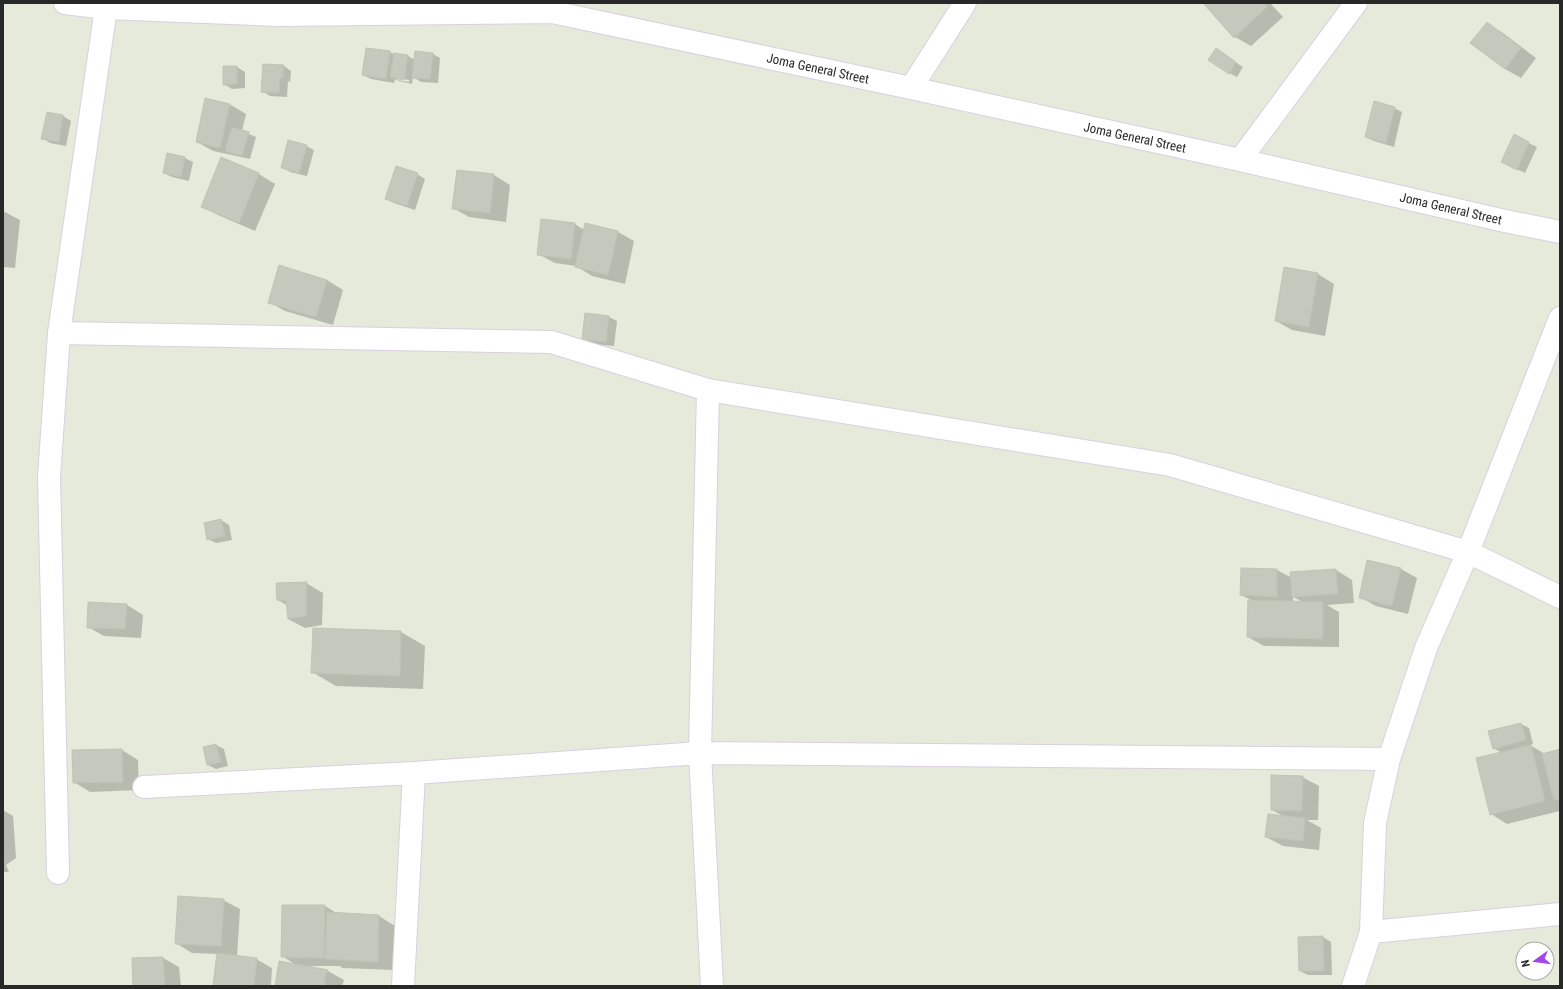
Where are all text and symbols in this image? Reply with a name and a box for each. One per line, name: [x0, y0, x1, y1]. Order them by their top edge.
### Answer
street label: Joma General Street: [765, 50, 871, 87]
street label: Joma General Street: [1082, 119, 1188, 156]
street label: Joma General Street: [1398, 189, 1504, 228]
north arrow: [1515, 941, 1555, 981]
text: N: [1519, 958, 1533, 968]

